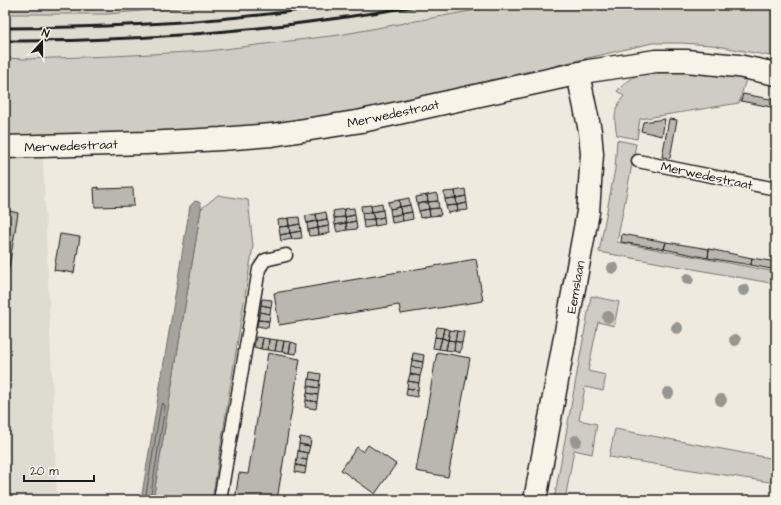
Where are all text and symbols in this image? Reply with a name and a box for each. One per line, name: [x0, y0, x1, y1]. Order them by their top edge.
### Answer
north arrow: [22, 22, 62, 62]
text: N: [39, 25, 51, 41]
street label: Merwedestraat: [346, 95, 442, 133]
street label: Merwedestraat: [24, 135, 119, 157]
street label: Merwedestraat: [659, 157, 755, 195]
street label: Eemslaan: [563, 259, 590, 315]
scale bar: [24, 457, 94, 483]
text: 20 m: [30, 463, 59, 480]

